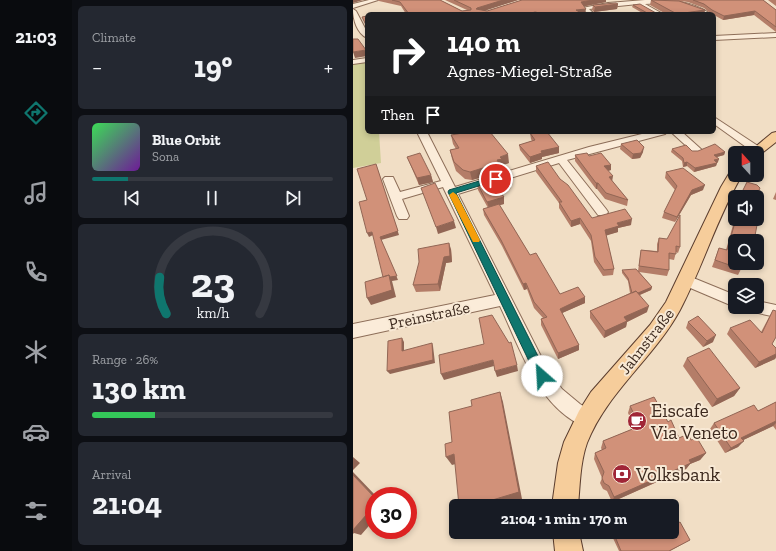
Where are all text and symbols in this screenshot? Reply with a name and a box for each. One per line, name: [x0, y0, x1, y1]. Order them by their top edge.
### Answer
text: 21:03: [15, 26, 57, 48]
text: 140 m: [447, 26, 520, 59]
icon: right: [381, 28, 433, 80]
text: Climate: [92, 30, 136, 45]
text: 19°: [194, 49, 232, 85]
text: −: [92, 54, 102, 81]
text: +: [324, 54, 333, 81]
text: Agnes-Miegel-Straße: [447, 60, 612, 82]
icon: directions: [22, 99, 50, 127]
icon: arrive: [422, 104, 444, 126]
text: Then: [381, 106, 414, 124]
text: Blue Orbit: [152, 131, 220, 149]
north arrow: [728, 146, 764, 182]
map controls: [728, 146, 764, 314]
text: Sona: [152, 149, 179, 164]
pin: [479, 162, 513, 196]
icon: arrive: [485, 168, 507, 190]
icon: music: [22, 179, 50, 207]
icon: previous: [121, 187, 143, 209]
icon: pause: [201, 187, 223, 209]
icon: next: [282, 187, 304, 209]
button: sound: [728, 190, 764, 226]
button: search: [728, 234, 764, 270]
text: 23: [190, 257, 235, 307]
icon: phone: [22, 258, 50, 286]
button: layers: [728, 278, 764, 314]
street label: Preinstraße: [387, 298, 471, 333]
text: km/h: [196, 304, 229, 321]
street label: Jahnstraße: [615, 305, 678, 378]
icon: climate: [22, 338, 50, 366]
text: Range · 26%: [92, 352, 158, 367]
position arrow: [521, 355, 563, 397]
text: 130 km: [92, 371, 186, 407]
place label: Eiscafe Via Veneto: [650, 399, 738, 444]
cafe icon: Eiscafe Via Veneto: [626, 410, 648, 432]
icon: car: [22, 418, 50, 446]
bank icon: Volksbank: [611, 463, 633, 485]
place label: Volksbank: [635, 463, 720, 486]
text: Arrival: [92, 467, 131, 482]
text: 21:04: [92, 486, 162, 522]
speed limit sign: 30: [365, 487, 417, 539]
icon: filters: [22, 497, 50, 525]
text: 21:04 · 1 min · 170 m: [501, 510, 627, 528]

